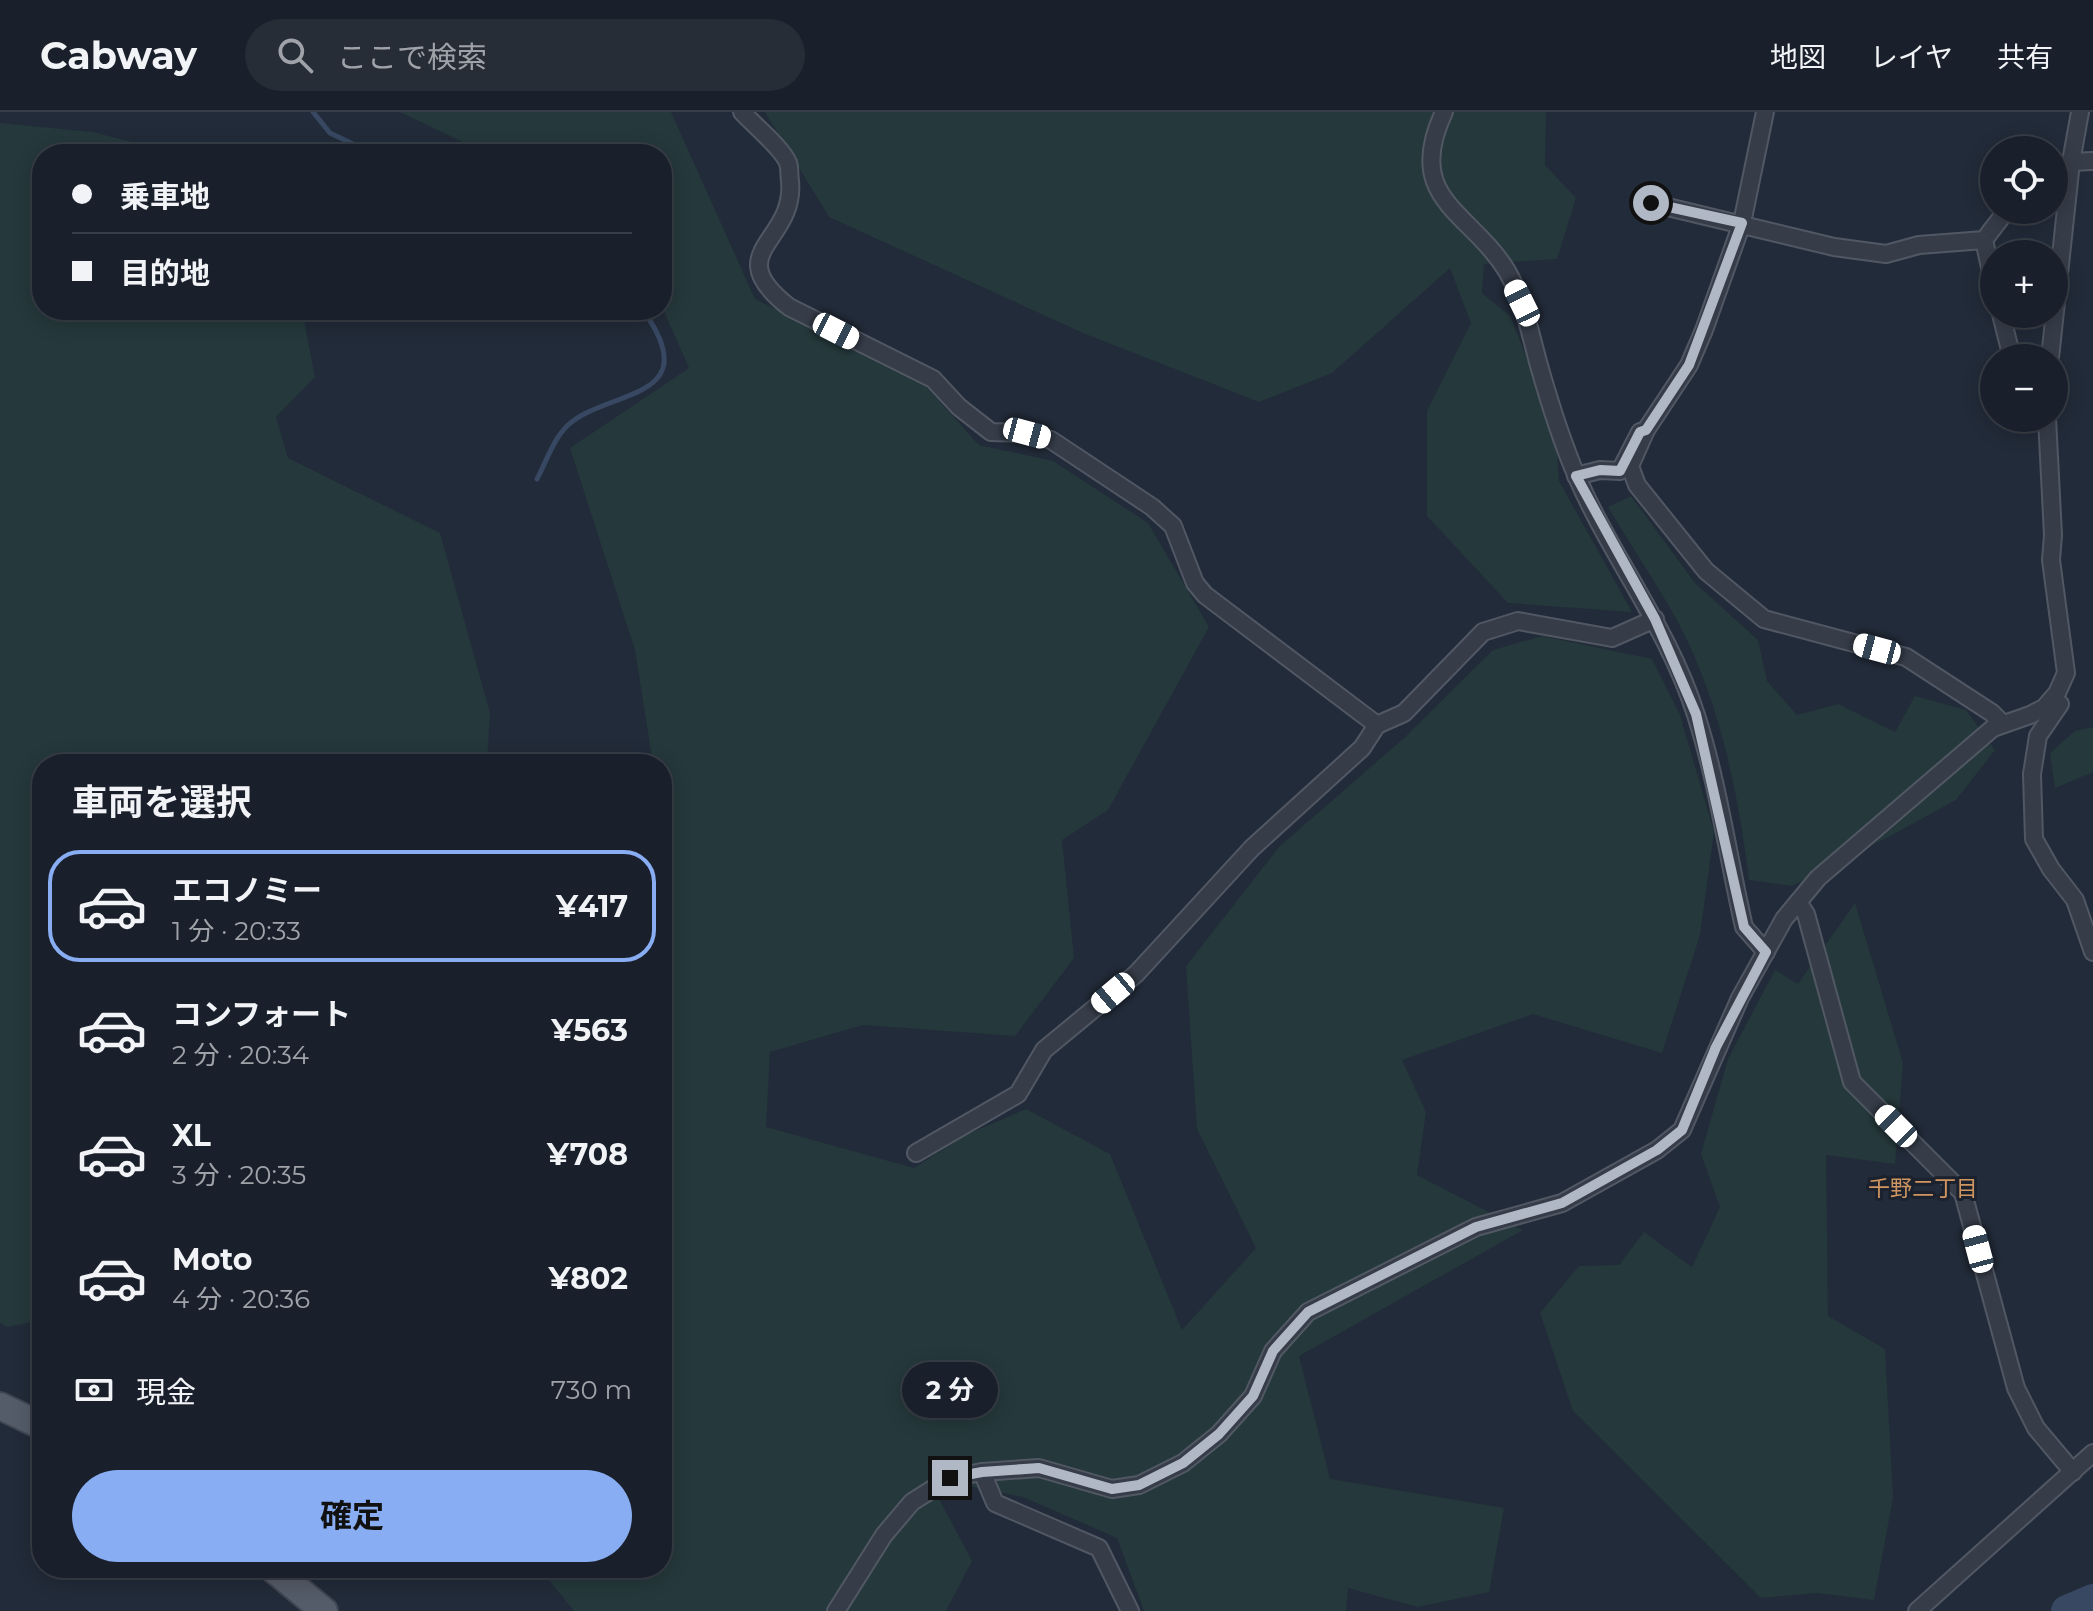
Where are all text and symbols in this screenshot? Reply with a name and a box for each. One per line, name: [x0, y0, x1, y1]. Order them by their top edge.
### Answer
search box: [245, 19, 805, 91]
text: Cabway: [40, 32, 197, 79]
icon: search: [273, 33, 317, 77]
text: ここで検索: [337, 39, 487, 76]
text: 地図: [1770, 40, 1826, 74]
text: レイヤ: [1870, 40, 1953, 74]
text: 共有: [1997, 40, 2053, 74]
map controls: [1980, 136, 2068, 432]
button: locate: [1980, 136, 2068, 224]
text: 乗車地: [120, 178, 210, 215]
route start: [1633, 185, 1669, 221]
button: +: [1980, 240, 2068, 328]
text: 目的地: [120, 255, 210, 292]
car: [1501, 276, 1543, 330]
car: [809, 309, 863, 353]
button: −: [1980, 344, 2068, 432]
car: [1001, 415, 1053, 451]
car: [1851, 631, 1903, 667]
text: 車両を選択: [72, 780, 252, 824]
icon: car: [76, 870, 148, 942]
text: エコノミー: [172, 872, 322, 909]
text: ¥417: [556, 888, 628, 925]
text: 1 分 · 20:33: [172, 915, 301, 947]
car: [1087, 968, 1139, 1018]
icon: car: [76, 994, 148, 1066]
text: コンフォート: [172, 996, 351, 1033]
text: ¥563: [551, 1012, 628, 1049]
text: 2 分 · 20:34: [172, 1039, 309, 1071]
car: [1871, 1101, 1921, 1151]
text: XL: [172, 1117, 211, 1154]
icon: car: [76, 1118, 148, 1190]
text: ¥708: [547, 1136, 628, 1173]
text: 3 分 · 20:35: [172, 1159, 306, 1191]
district label: 千野二丁目: [1868, 1175, 1978, 1202]
car: [1960, 1223, 1996, 1275]
text: Moto: [172, 1241, 253, 1278]
icon: car: [76, 1242, 148, 1314]
text: ¥802: [548, 1260, 628, 1297]
text: 4 分 · 20:36: [172, 1283, 310, 1315]
callout: 2 分: [902, 1362, 998, 1418]
icon: cash: [72, 1368, 116, 1412]
text: 現金: [136, 1374, 196, 1411]
text: 730 m: [551, 1374, 632, 1406]
text: 2 分: [926, 1374, 974, 1406]
route end: [932, 1460, 968, 1496]
button: 確定: [72, 1470, 632, 1562]

